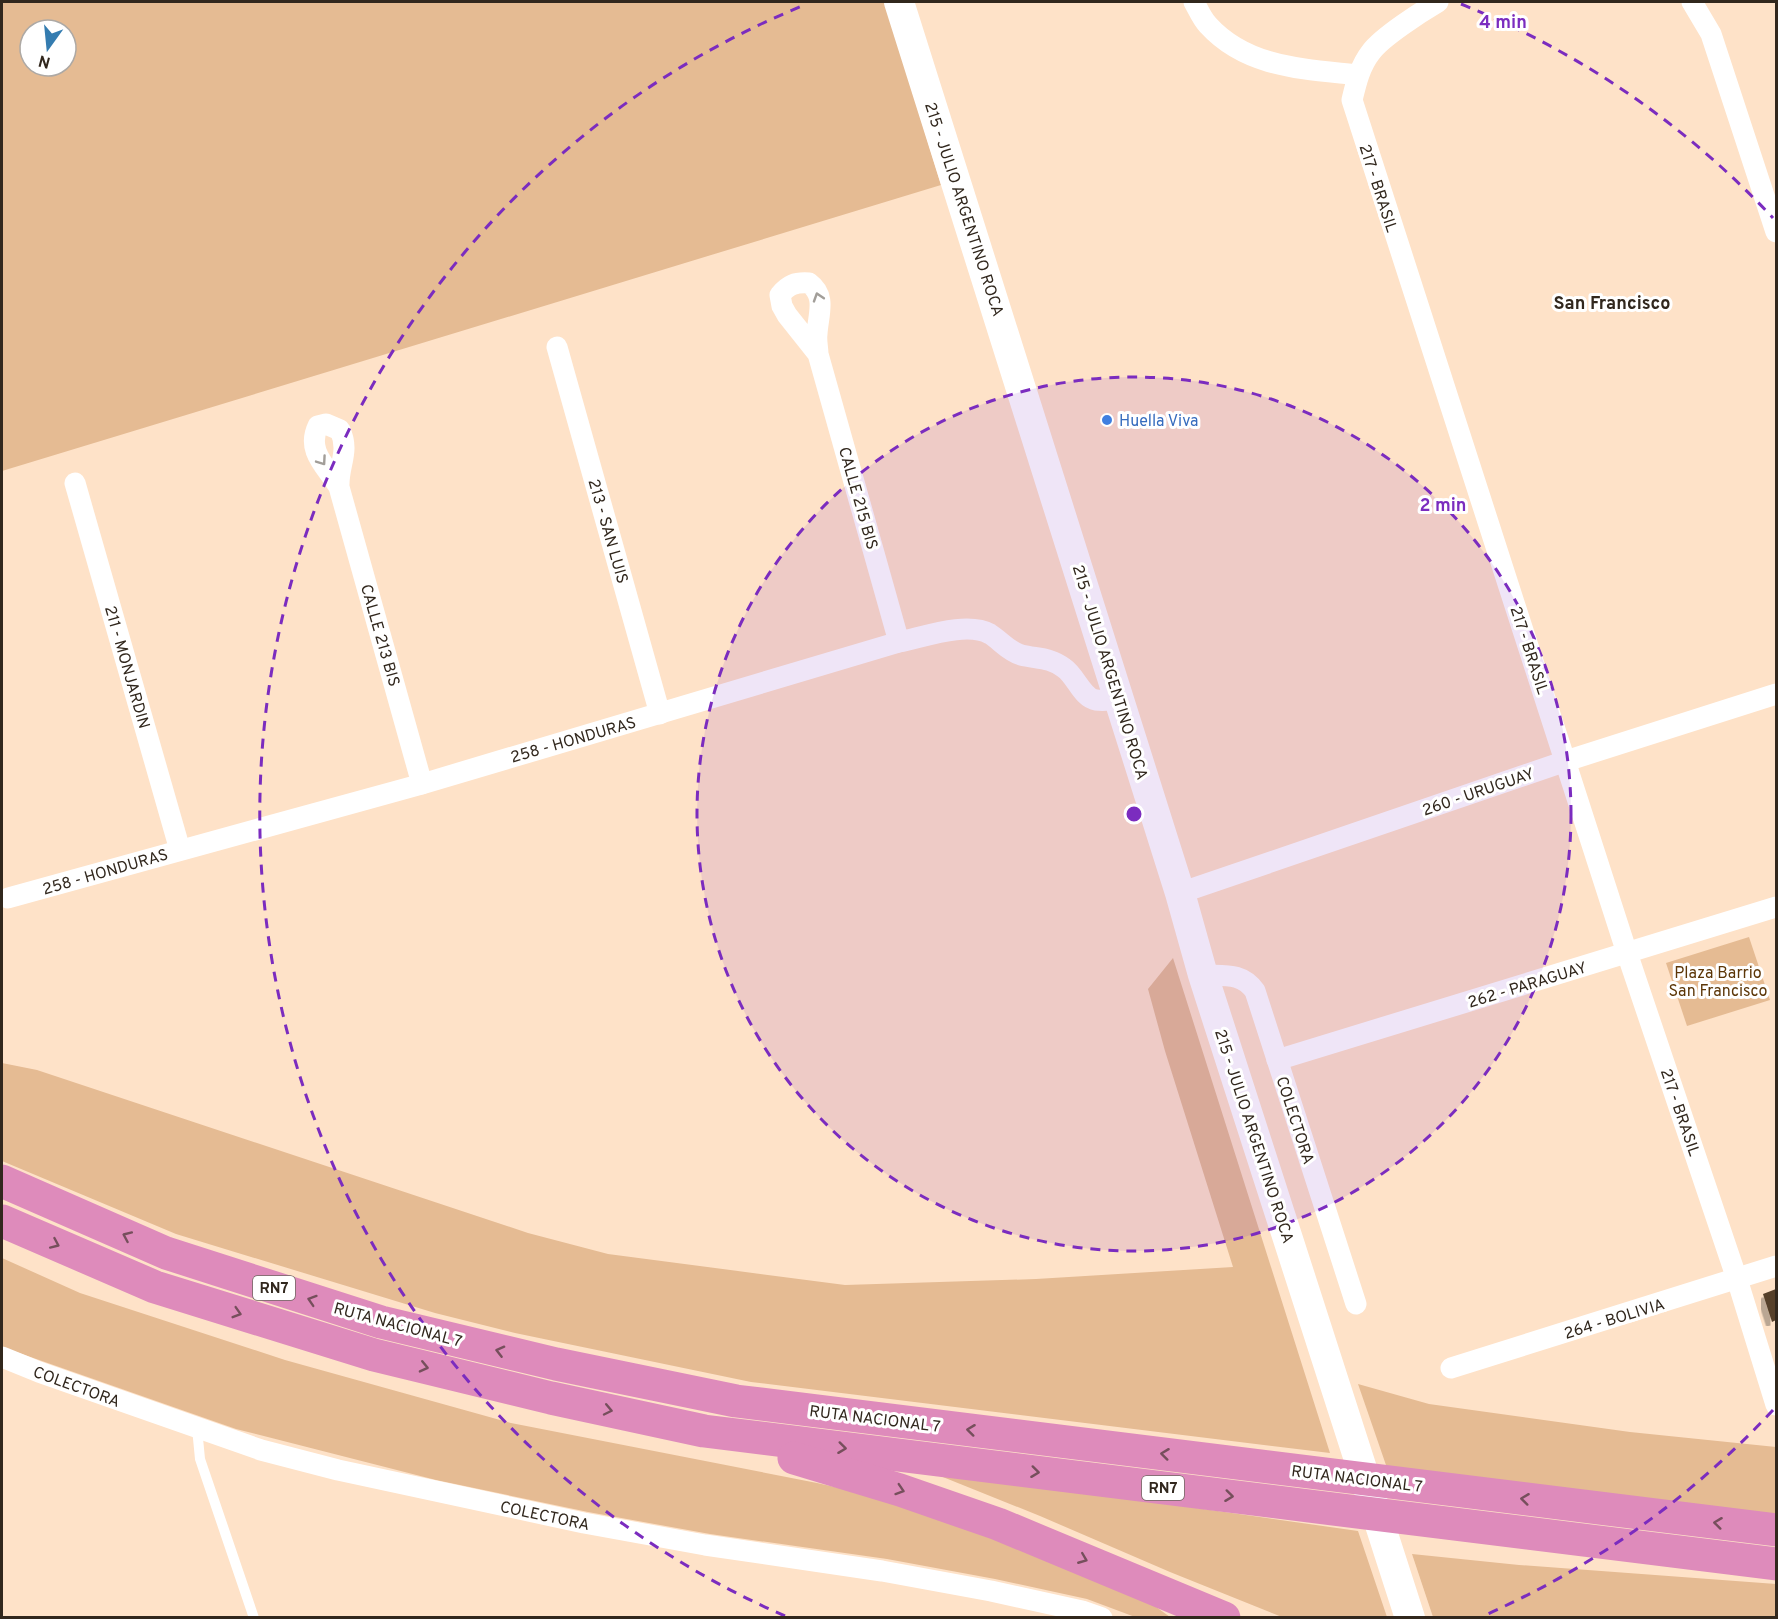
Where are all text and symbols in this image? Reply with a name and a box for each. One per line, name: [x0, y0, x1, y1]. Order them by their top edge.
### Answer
text: 4 min: [1479, 12, 1527, 35]
north arrow: [18, 18, 78, 78]
text: N: [36, 49, 53, 72]
street label: 215 - JULIO ARGENTINO ROCA: [919, 100, 1007, 319]
street label: 217 - BRASIL: [1353, 142, 1401, 235]
one-way arrow: [812, 292, 825, 303]
district label: San Francisco: [1554, 293, 1670, 316]
place label: Huella Viva: [1119, 412, 1198, 432]
marker: Huella Viva: [1100, 413, 1114, 427]
street label: CALLE 215 BIS: [833, 445, 881, 552]
one-way arrow: [315, 454, 326, 465]
street label: 213 - SAN LUIS: [583, 477, 632, 586]
text: 2 min: [1419, 495, 1467, 518]
street label: 215 - JULIO ARGENTINO ROCA: [1067, 563, 1151, 783]
street label: CALLE 213 BIS: [355, 582, 403, 689]
street label: 211 - MONJARDIN: [99, 604, 153, 731]
street label: 217 - BRASIL: [1504, 604, 1552, 697]
street label: 258 - HONDURAS: [508, 713, 639, 768]
street label: 260 - URUGUAY: [1420, 764, 1537, 821]
centre of rings: [1124, 804, 1144, 824]
street label: 258 - HONDURAS: [40, 845, 171, 900]
street label: 262 - PARAGUAY: [1466, 958, 1590, 1014]
park label: Plaza Barrio San Francisco: [1668, 964, 1768, 1002]
street label: 215 - JULIO ARGENTINO ROCA: [1209, 1027, 1297, 1246]
street label: 217 - BRASIL: [1655, 1066, 1703, 1159]
street label: COLECTORA: [1270, 1074, 1318, 1167]
one-way arrow: [123, 1231, 134, 1243]
one-way arrow: [49, 1237, 60, 1249]
road number: RN7: [253, 1276, 295, 1300]
one-way arrow: [307, 1294, 318, 1307]
street label: 264 - BOLIVIA: [1562, 1295, 1667, 1345]
street label: RUTA NACIONAL 7: [331, 1299, 464, 1353]
one-way arrow: [231, 1306, 242, 1318]
one-way arrow: [495, 1345, 505, 1358]
one-way arrow: [419, 1360, 429, 1373]
street label: COLECTORA: [30, 1363, 123, 1413]
street label: RUTA NACIONAL 7: [808, 1402, 942, 1438]
one-way arrow: [603, 1403, 613, 1416]
one-way arrow: [967, 1424, 976, 1437]
one-way arrow: [837, 1442, 846, 1454]
one-way arrow: [1160, 1448, 1169, 1461]
street label: RUTA NACIONAL 7: [1290, 1462, 1424, 1498]
one-way arrow: [1031, 1466, 1040, 1478]
road number: RN7: [1142, 1476, 1184, 1500]
one-way arrow: [894, 1483, 905, 1496]
one-way arrow: [1224, 1490, 1233, 1502]
one-way arrow: [1520, 1493, 1530, 1506]
street label: COLECTORA: [498, 1498, 591, 1536]
one-way arrow: [1714, 1517, 1723, 1530]
one-way arrow: [1077, 1552, 1088, 1564]

